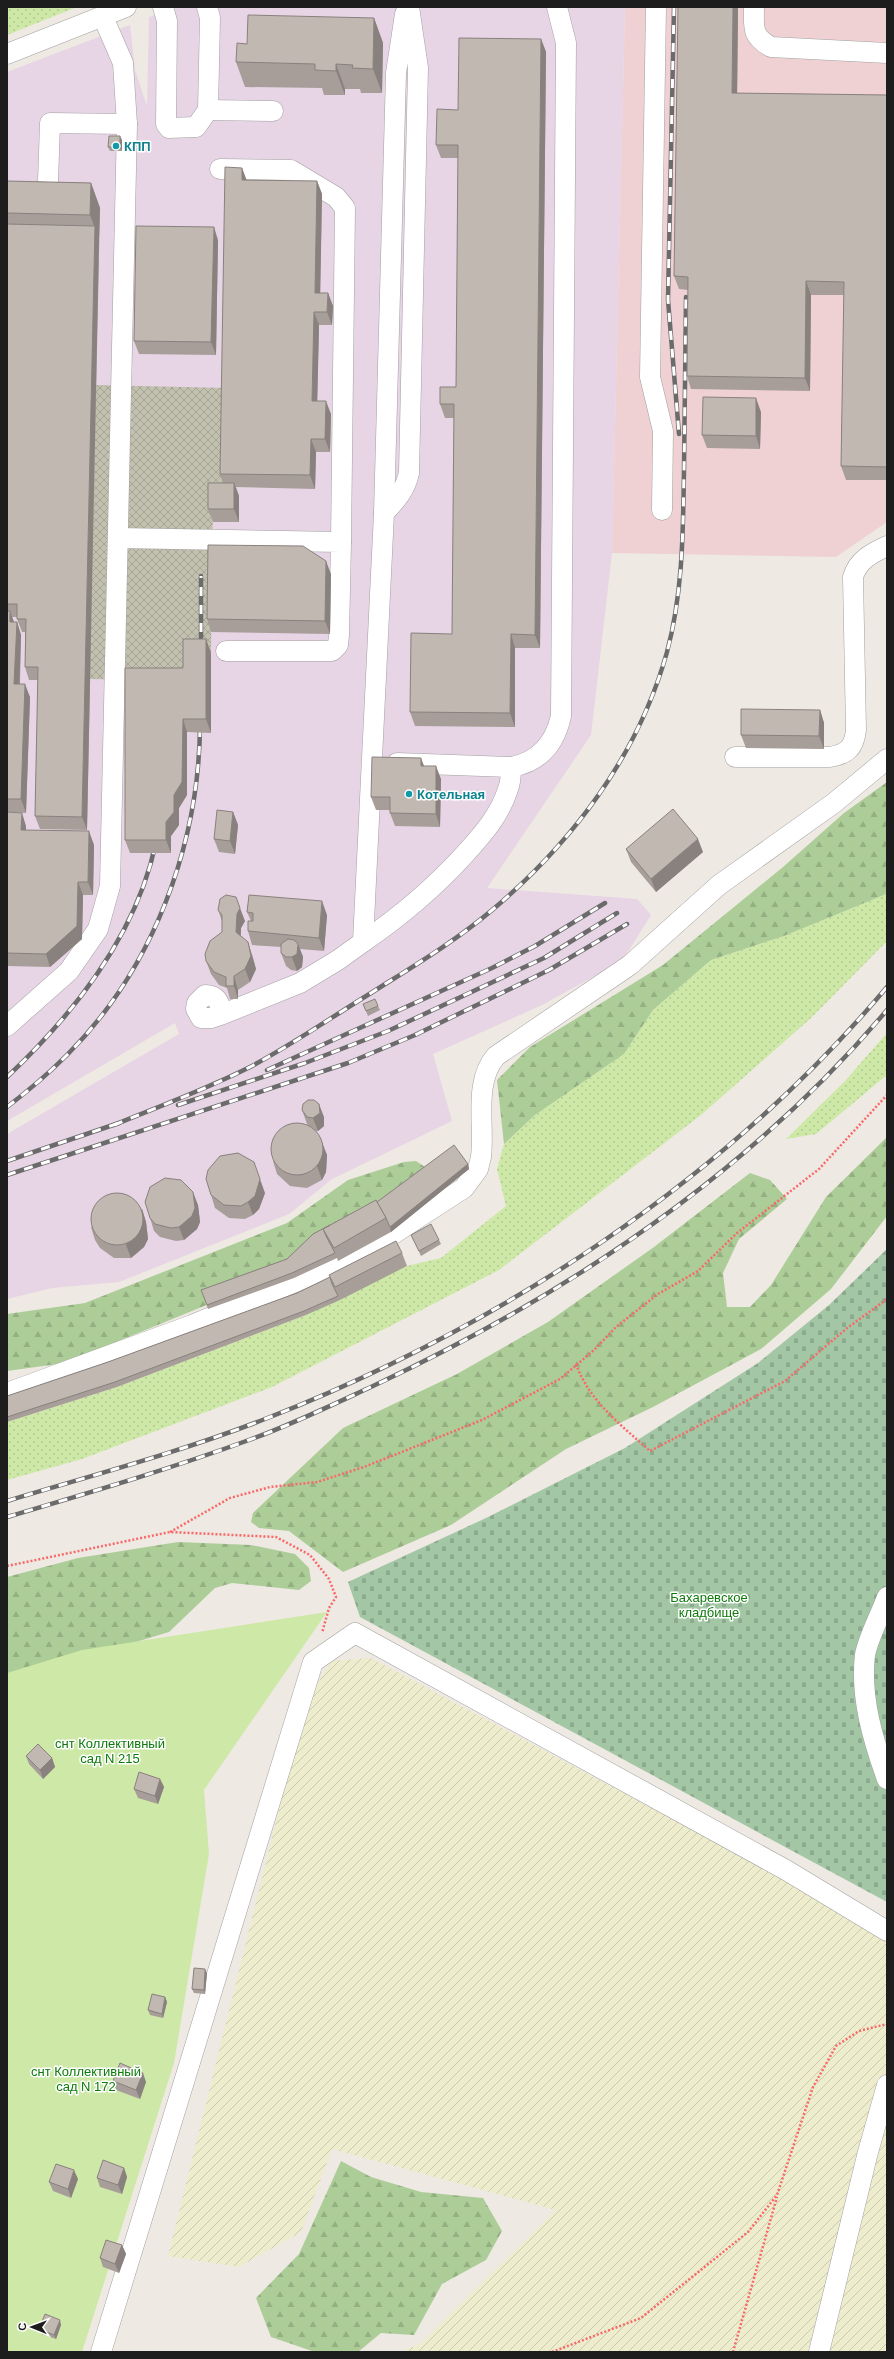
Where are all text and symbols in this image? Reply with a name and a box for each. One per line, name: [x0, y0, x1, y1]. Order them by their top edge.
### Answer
place label: КПП: [124, 139, 151, 154]
marker: КПП: [111, 141, 121, 151]
place label: Котельная: [417, 787, 485, 802]
marker: Котельная: [404, 789, 414, 799]
park label: Бахаревское кладбище: [670, 1590, 748, 1620]
park label: снт Коллективный сад N 215: [55, 1736, 165, 1766]
park label: снт Коллективный сад N 172: [31, 2064, 141, 2094]
north arrow: [12, 2307, 52, 2347]
text: С: [16, 2323, 28, 2331]

